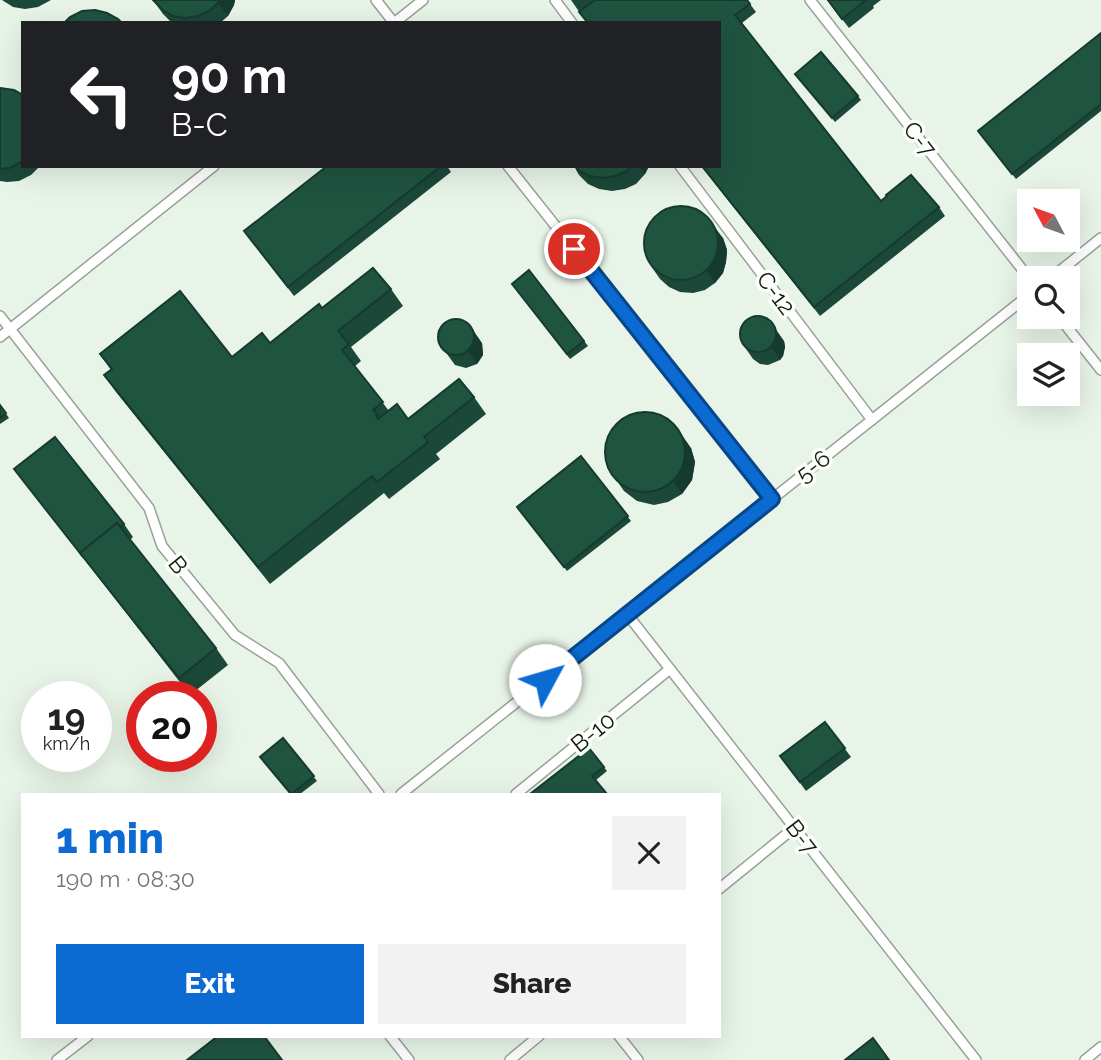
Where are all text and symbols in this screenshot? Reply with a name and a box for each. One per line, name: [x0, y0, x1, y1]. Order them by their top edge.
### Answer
text: 90 m: [171, 47, 287, 104]
icon: left: [56, 49, 147, 140]
text: B-C: [171, 106, 228, 143]
street label: C-7: [898, 116, 943, 162]
north arrow: [1017, 189, 1080, 252]
map controls: [1017, 189, 1080, 406]
pin: [544, 219, 604, 279]
icon: arrive: [555, 230, 593, 268]
street label: C-12: [751, 266, 801, 320]
button: search: [1017, 266, 1080, 329]
button: layers: [1017, 343, 1080, 406]
street label: 5-6: [790, 444, 835, 487]
street label: B: [163, 550, 194, 579]
position arrow: [508, 643, 582, 717]
speed limit sign: 20: [126, 681, 217, 772]
text: 19: [48, 697, 85, 738]
street label: B-10: [565, 706, 620, 757]
text: km/h: [43, 733, 90, 754]
text: 1 min: [56, 814, 164, 863]
street label: B-7: [781, 814, 825, 860]
button: close: [612, 816, 686, 890]
text: 190 m · 08:30: [56, 865, 195, 892]
button: Exit: [56, 944, 364, 1024]
button: Share: [378, 944, 686, 1024]

